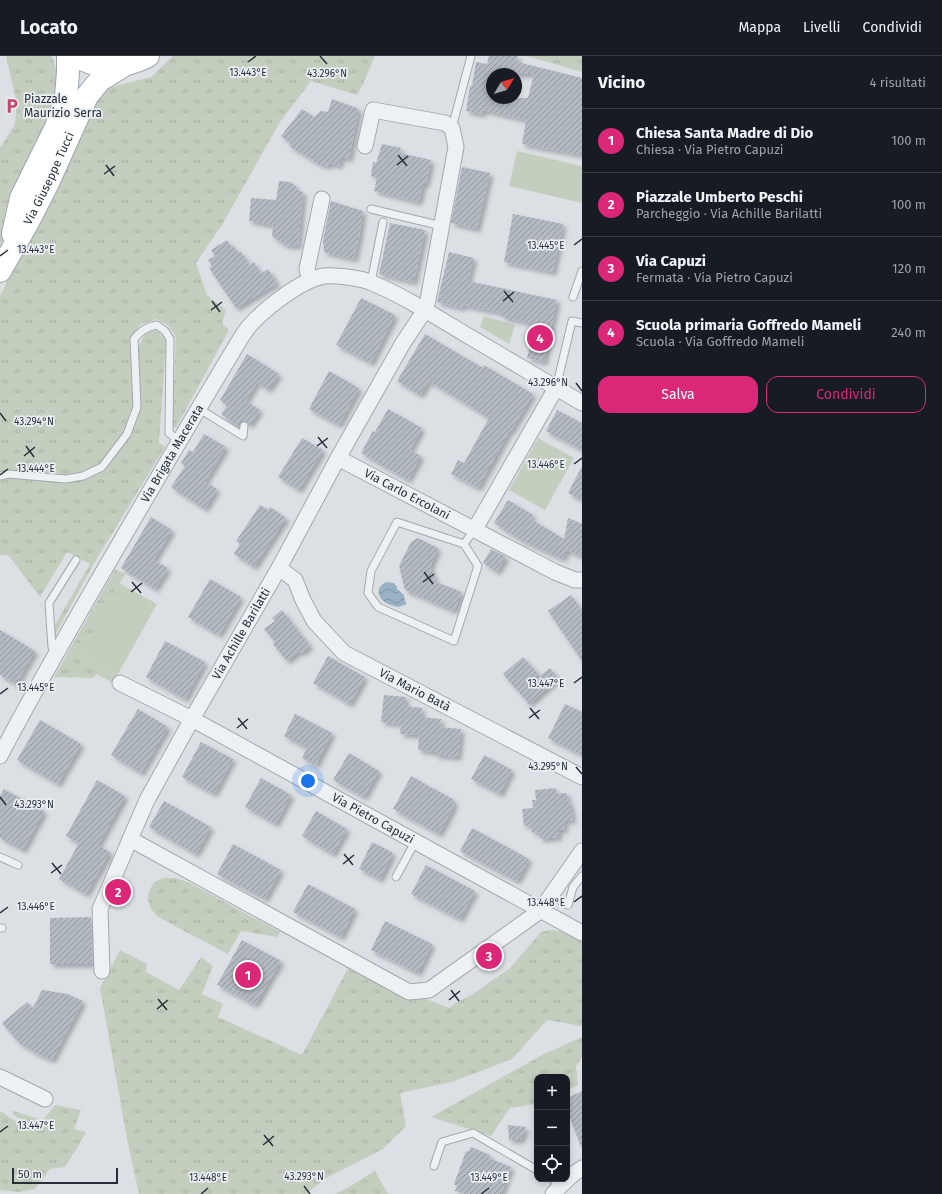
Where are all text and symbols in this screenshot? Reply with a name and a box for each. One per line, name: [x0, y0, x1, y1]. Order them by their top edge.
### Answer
text: Locato: [20, 16, 78, 39]
text: Mappa: [738, 19, 781, 36]
text: Livelli: [803, 19, 841, 36]
text: Condividi: [863, 19, 922, 36]
text: 13.443°E: [229, 67, 267, 79]
text: 43.296°N: [307, 68, 347, 80]
north arrow: [486, 68, 522, 104]
text: Vicino: [598, 72, 645, 93]
text: 4 risultati: [869, 75, 926, 90]
place label: Piazzale Maurizio Serra: [24, 92, 102, 120]
parking icon: Piazzale Maurizio Serra: [3, 97, 21, 115]
text: Chiesa Santa Madre di Dio: [636, 124, 813, 142]
street label: Via Giuseppe Tucci: [21, 130, 77, 227]
text: 1: [608, 133, 614, 148]
text: 100 m: [891, 133, 926, 148]
text: Chiesa · Via Pietro Capuzi: [636, 142, 783, 157]
text: Piazzale Umberto Peschi: [636, 188, 803, 206]
text: 2: [608, 197, 614, 212]
text: 100 m: [891, 197, 926, 212]
text: Parcheggio · Via Achille Barilatti: [636, 206, 822, 221]
text: 13.445°E: [527, 240, 565, 252]
text: 13.443°E: [17, 244, 55, 256]
text: Via Capuzi: [636, 252, 706, 270]
text: 3: [608, 261, 614, 276]
text: 120 m: [892, 261, 926, 276]
text: Fermata · Via Pietro Capuzi: [636, 270, 793, 285]
text: Scuola primaria Goffredo Mameli: [636, 316, 861, 334]
pin: 4: [527, 323, 553, 353]
text: 4: [607, 325, 615, 340]
text: 240 m: [891, 325, 926, 340]
text: Scuola · Via Goffredo Mameli: [636, 334, 804, 349]
button: Salva: [598, 376, 758, 413]
button: Condividi: [766, 376, 926, 413]
text: 43.296°N: [528, 377, 568, 389]
street label: Via Brigata Macerata: [138, 402, 206, 505]
text: 43.294°N: [14, 416, 54, 428]
text: 13.446°E: [527, 459, 565, 471]
text: 13.444°E: [17, 463, 55, 475]
street label: Via Carlo Ercolani: [362, 466, 452, 523]
street label: Via Achille Barilatti: [209, 585, 273, 682]
street label: Via Mario Batà: [377, 666, 453, 714]
text: 13.447°E: [528, 678, 564, 690]
text: 13.445°E: [17, 682, 55, 694]
text: 43.295°N: [528, 761, 568, 773]
your location: [298, 771, 318, 791]
street label: Via Pietro Capuzi: [330, 790, 416, 846]
text: 43.293°N: [14, 799, 54, 811]
pin: 2: [105, 877, 131, 907]
text: 13.448°E: [527, 897, 565, 909]
text: 13.446°E: [17, 901, 55, 913]
pin: 3: [476, 941, 502, 971]
pin: 1: [235, 960, 261, 990]
map controls: [534, 1074, 570, 1182]
button: +: [534, 1074, 570, 1110]
button: −: [534, 1110, 570, 1146]
text: 13.447°E: [18, 1120, 54, 1132]
button: locate: [534, 1146, 570, 1182]
scale bar: [12, 1166, 118, 1185]
text: 50 m: [18, 1168, 42, 1181]
text: 43.293°N: [284, 1171, 324, 1183]
text: 13.448°E: [189, 1172, 227, 1184]
text: 13.449°E: [470, 1172, 508, 1184]

